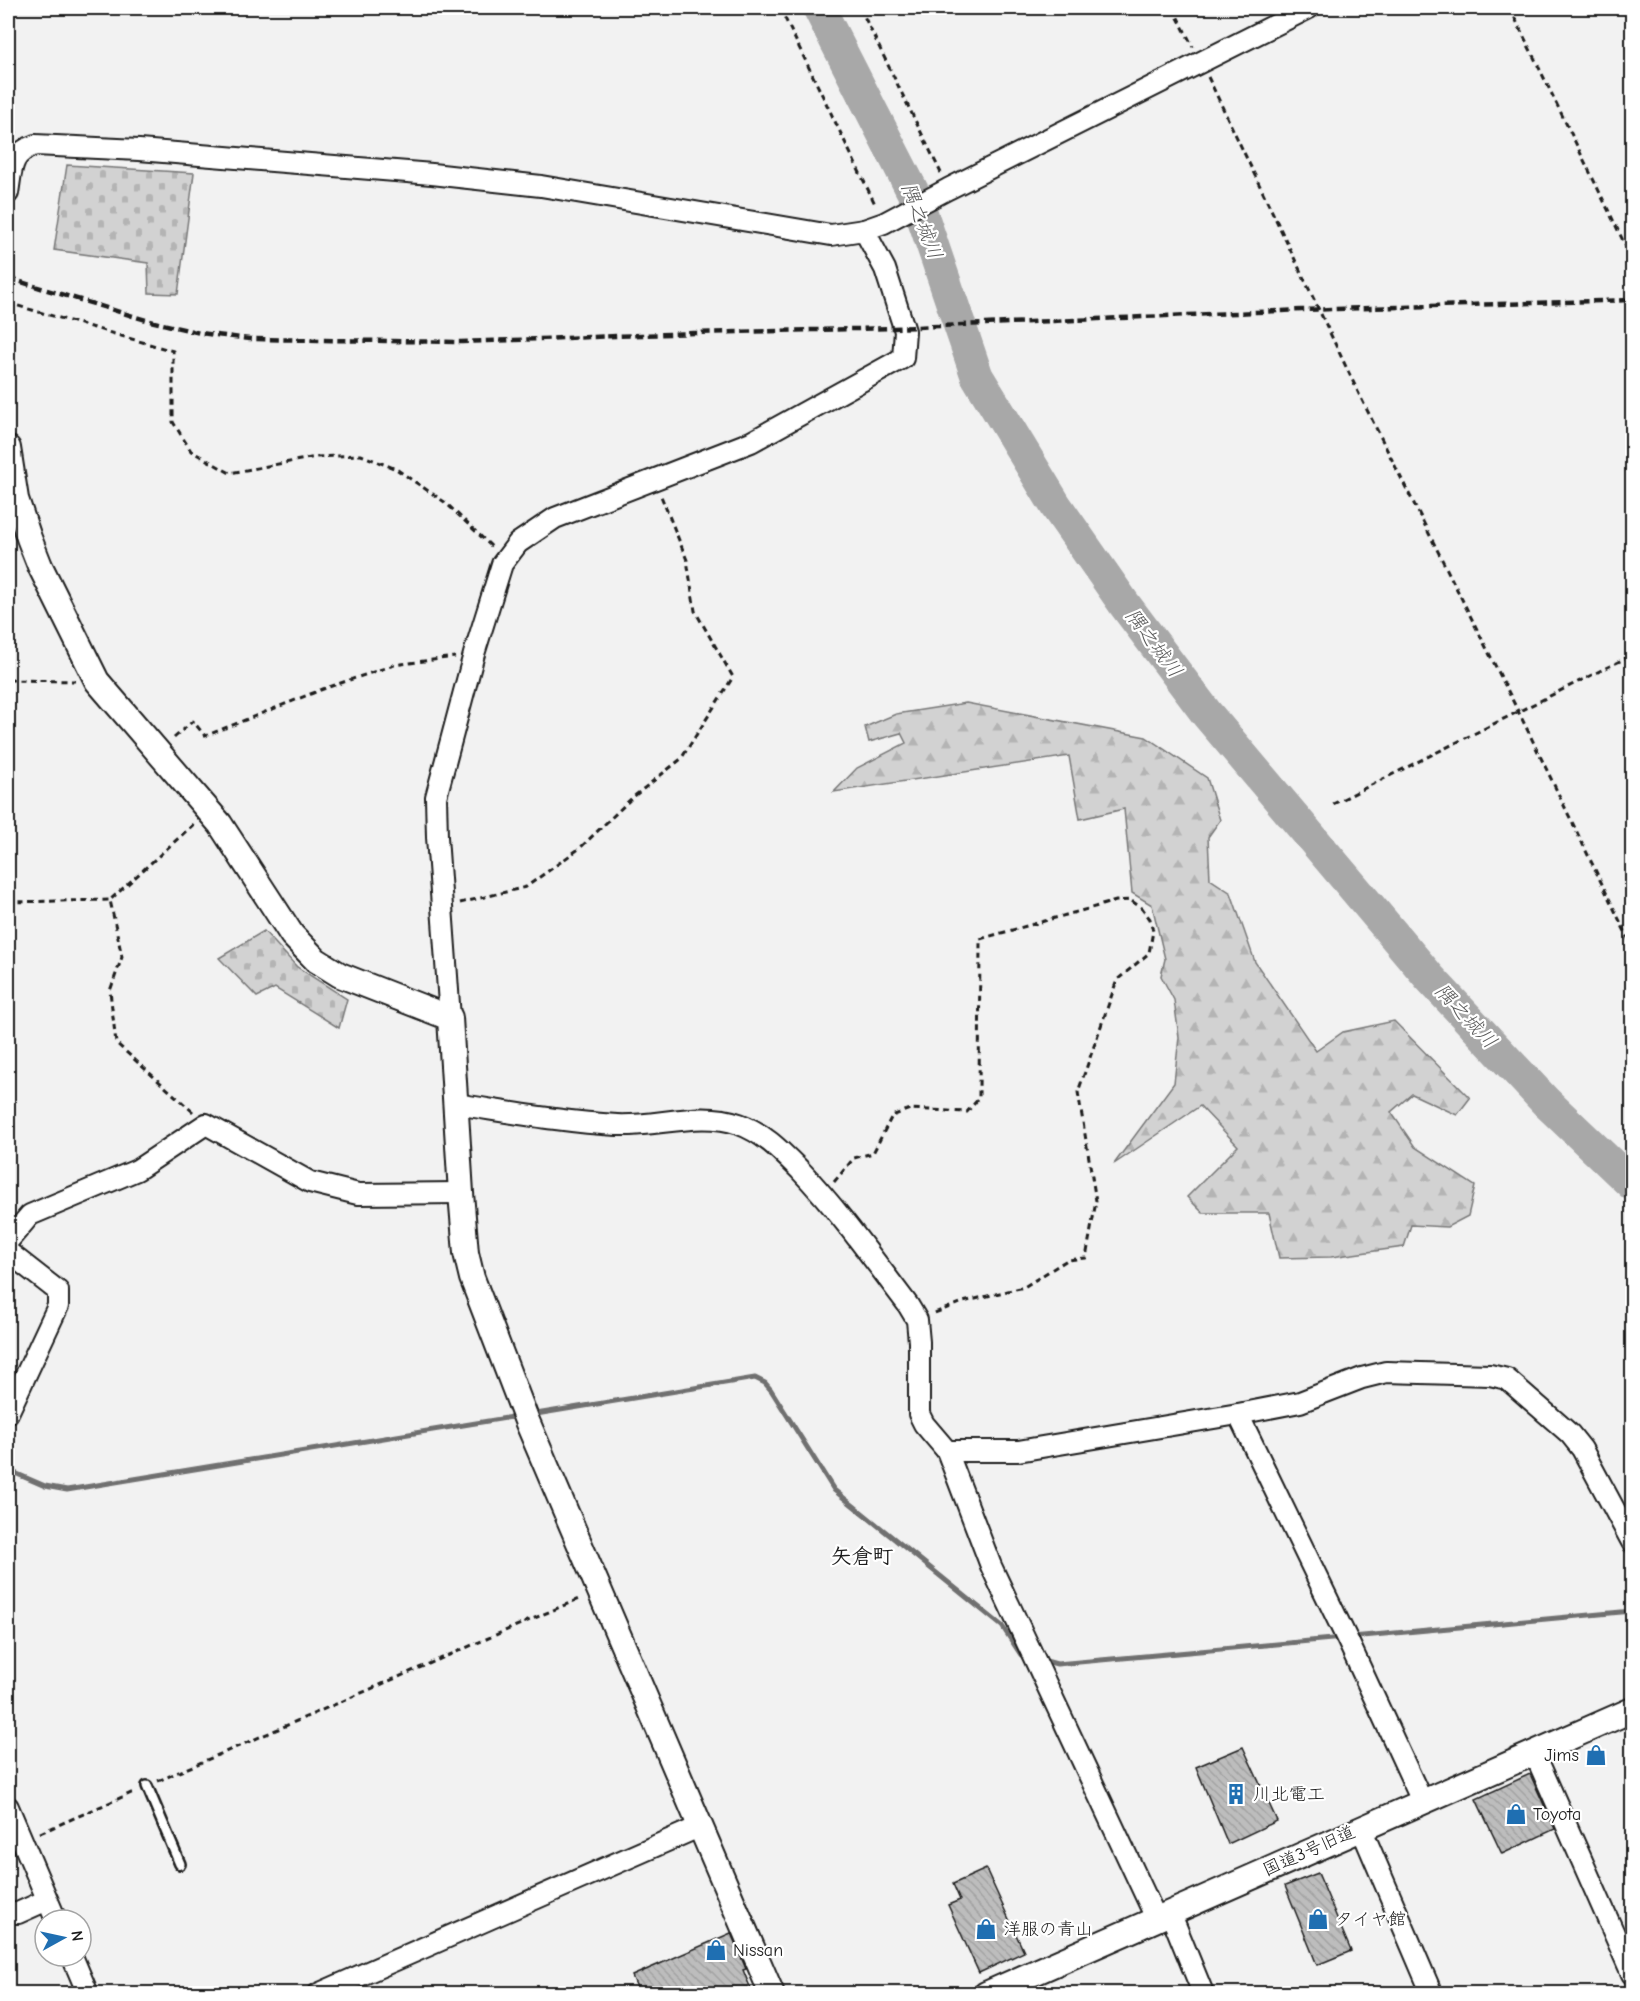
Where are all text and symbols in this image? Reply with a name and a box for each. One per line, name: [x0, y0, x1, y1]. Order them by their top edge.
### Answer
water label: 隅之城川: [897, 180, 947, 262]
water label: 隅之城川: [1121, 604, 1187, 682]
water label: 隅之城川: [1430, 979, 1502, 1053]
district label: 矢倉町: [831, 1544, 894, 1568]
shop icon: Jims: [1584, 1743, 1608, 1767]
place label: Jims: [1544, 1745, 1579, 1766]
building icon: 川北電工: [1224, 1782, 1248, 1806]
place label: 川北電工: [1253, 1784, 1325, 1805]
shop icon: Toyota: [1504, 1802, 1528, 1826]
place label: Toyota: [1533, 1804, 1581, 1825]
street label: 国道3号旧道: [1259, 1821, 1359, 1881]
shop icon: タイヤ館: [1306, 1907, 1330, 1931]
north arrow: [33, 1908, 93, 1968]
place label: タイヤ館: [1335, 1909, 1406, 1930]
shop icon: 洋服の青山: [974, 1917, 998, 1941]
place label: 洋服の青山: [1003, 1919, 1093, 1940]
text: N: [67, 1930, 87, 1942]
shop icon: Nissan: [704, 1938, 728, 1962]
place label: Nissan: [733, 1940, 783, 1961]

